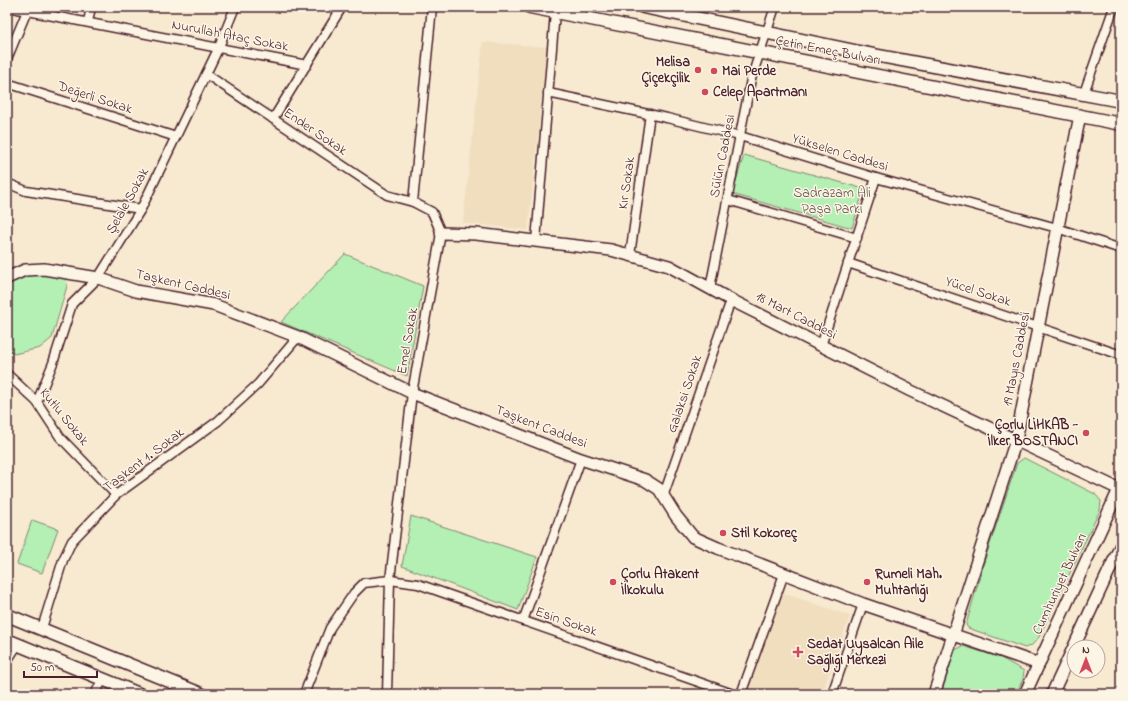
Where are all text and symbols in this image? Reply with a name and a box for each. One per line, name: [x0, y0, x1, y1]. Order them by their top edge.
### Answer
street label: Nurullah Ataç Sokak: [170, 14, 291, 58]
street label: Çetin Emeç Bulvarı: [774, 31, 882, 71]
place label: Melisa Çiçekçilik: [641, 52, 691, 89]
place label: Mai Perde: [722, 61, 777, 82]
marker: Melisa Çiçekçilik: [693, 65, 703, 75]
marker: Mai Perde: [709, 66, 719, 76]
street label: Değerli Sokak: [54, 76, 136, 121]
place label: Celep Apartmanı: [713, 82, 808, 103]
marker: Celep Apartmanı: [700, 87, 710, 97]
street label: Ender Sokak: [279, 103, 352, 162]
street label: Sülün Caddesi: [705, 112, 741, 200]
street label: Yükselen Caddesi: [789, 128, 891, 178]
street label: Kır Sokak: [613, 155, 641, 211]
street label: Şelale Sokak: [101, 163, 155, 238]
park label: Sadrazam Ali Paşa Parkı: [793, 183, 871, 220]
street label: Taşkent Caddesi: [133, 264, 233, 306]
street label: Yücel Sokak: [942, 271, 1015, 313]
street label: 18 Mart Caddesi: [752, 287, 840, 345]
street label: Emel Sokak: [392, 305, 424, 376]
street label: 19 Mayıs Caddesi: [998, 310, 1037, 408]
street label: Galaksi Sokak: [662, 351, 708, 436]
street label: Kutlu Sokak: [34, 384, 94, 451]
street label: Taşkent Caddesi: [492, 400, 590, 454]
place label: Çorlu LİHKAB - İlker BOSTANCI: [987, 415, 1079, 452]
street label: Taşkent 1. Sokak: [99, 422, 190, 497]
marker: Çorlu LİHKAB - İlker BOSTANCI: [1081, 428, 1091, 438]
place label: Stil Kokoreç: [731, 523, 798, 544]
marker: Stil Kokoreç: [718, 528, 728, 538]
street label: Cumhuriyet Bulvarı: [1027, 530, 1094, 639]
place label: Çorlu Atakent İlkokulu: [621, 564, 699, 601]
place label: Rumeli Mah. Muhtarlığı: [874, 564, 942, 603]
marker: Çorlu Atakent İlkokulu: [608, 577, 618, 587]
marker: Rumeli Mah. Muhtarlığı: [862, 577, 872, 587]
street label: Esin Sokak: [532, 602, 601, 643]
place label: Sedat Uysalcan Aile Sağlığı Merkezi: [807, 634, 924, 673]
north arrow: [1066, 639, 1106, 679]
text: N: [1082, 642, 1090, 658]
marker: Sedat Uysalcan Aile Sağlığı Merkezi: [792, 646, 804, 658]
scale bar: [24, 653, 97, 679]
text: 50 m: [30, 659, 54, 677]

